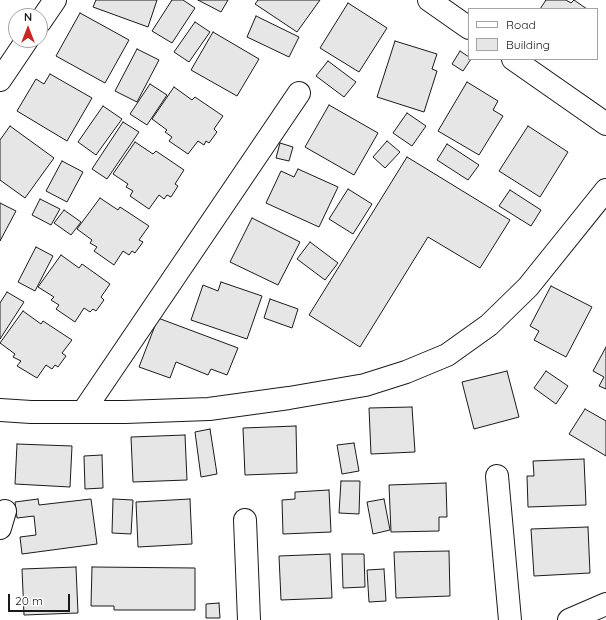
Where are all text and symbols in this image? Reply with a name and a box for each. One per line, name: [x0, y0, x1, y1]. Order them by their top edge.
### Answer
north arrow: [8, 8, 48, 48]
legend: [468, 8, 598, 60]
text: N: [24, 10, 32, 24]
text: Road: [506, 17, 536, 32]
text: Building: [506, 37, 550, 52]
scale bar: [10, 586, 72, 612]
text: 20 m: [15, 593, 43, 608]

